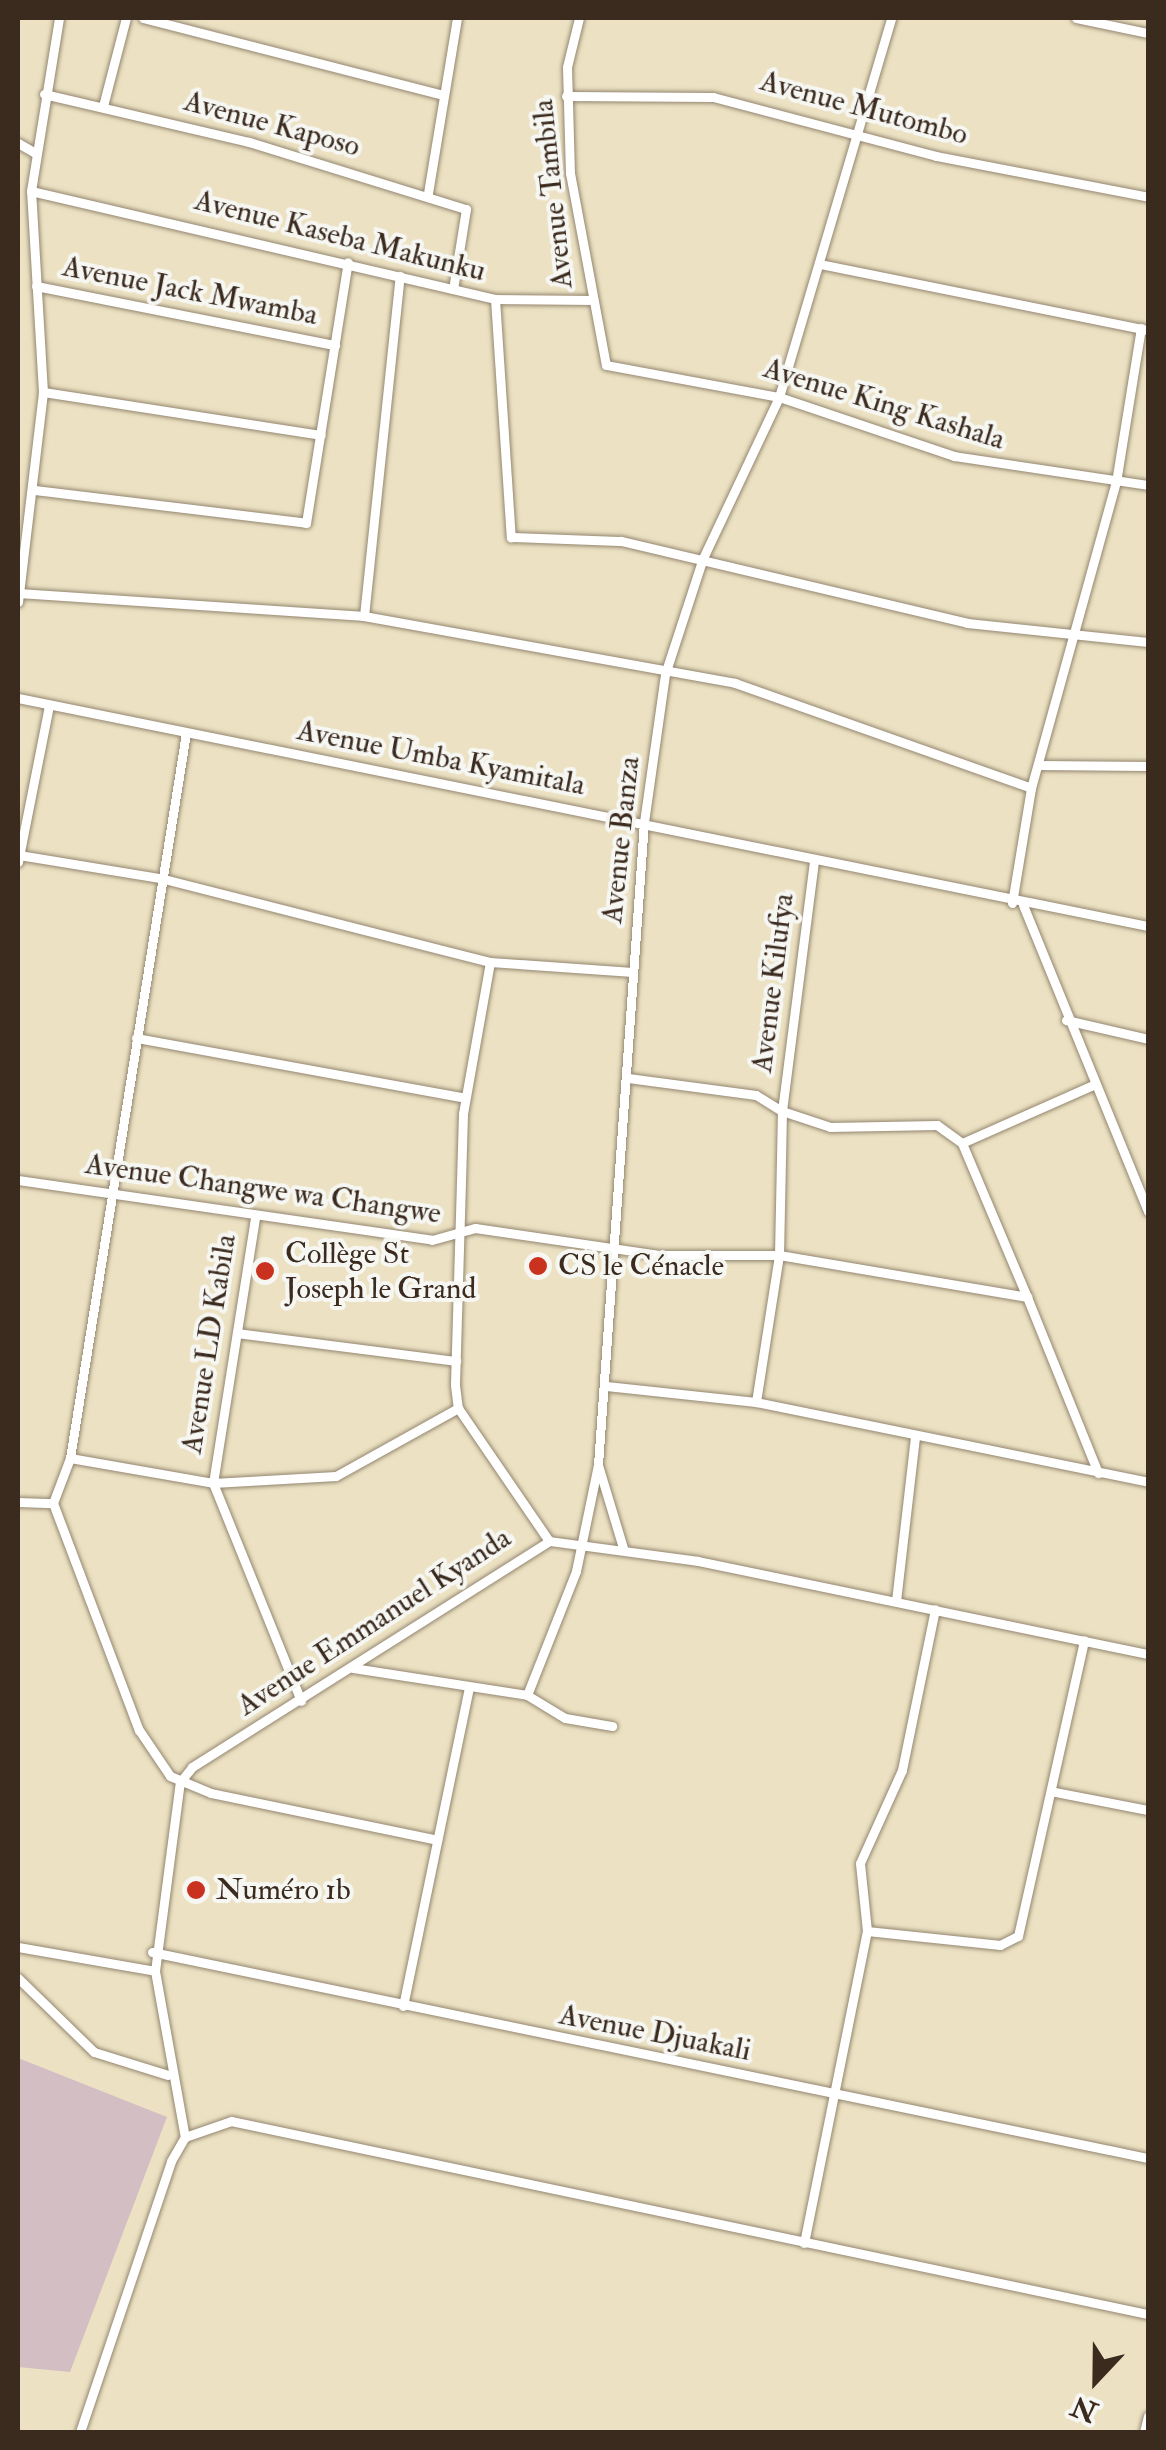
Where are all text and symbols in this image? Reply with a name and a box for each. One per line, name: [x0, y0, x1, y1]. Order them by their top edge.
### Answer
street label: Avenue Mutombo: [756, 63, 972, 153]
street label: Avenue Kaposo: [180, 83, 364, 165]
street label: Avenue Tambila: [525, 98, 581, 290]
street label: Avenue Kaseba Makunku: [191, 182, 489, 290]
street label: Avenue Jack Mwamba: [59, 249, 321, 333]
street label: Avenue King Kashala: [759, 350, 1009, 458]
street label: Avenue Umba Kyamitala: [294, 712, 588, 804]
street label: Avenue Banza: [594, 755, 648, 925]
street label: Avenue Kilufya: [744, 891, 802, 1075]
street label: Avenue Changwe wa Changwe: [83, 1146, 443, 1232]
street label: Avenue LD Kabila: [174, 1232, 244, 1456]
place label: Collège St Joseph le Grand: [285, 1236, 476, 1306]
place label: CS le Cénacle: [558, 1248, 724, 1284]
marker: CS le Cénacle: [527, 1255, 549, 1277]
marker: Collège St Joseph le Grand: [254, 1260, 276, 1282]
street label: Avenue Emmanuel Kyanda: [231, 1520, 517, 1724]
place label: Numéro 1b: [216, 1872, 351, 1908]
marker: Numéro 1b: [185, 1879, 207, 1901]
street label: Avenue Djuakali: [556, 1997, 754, 2069]
north arrow: [1046, 2330, 1146, 2430]
text: N: [1066, 2387, 1103, 2429]

